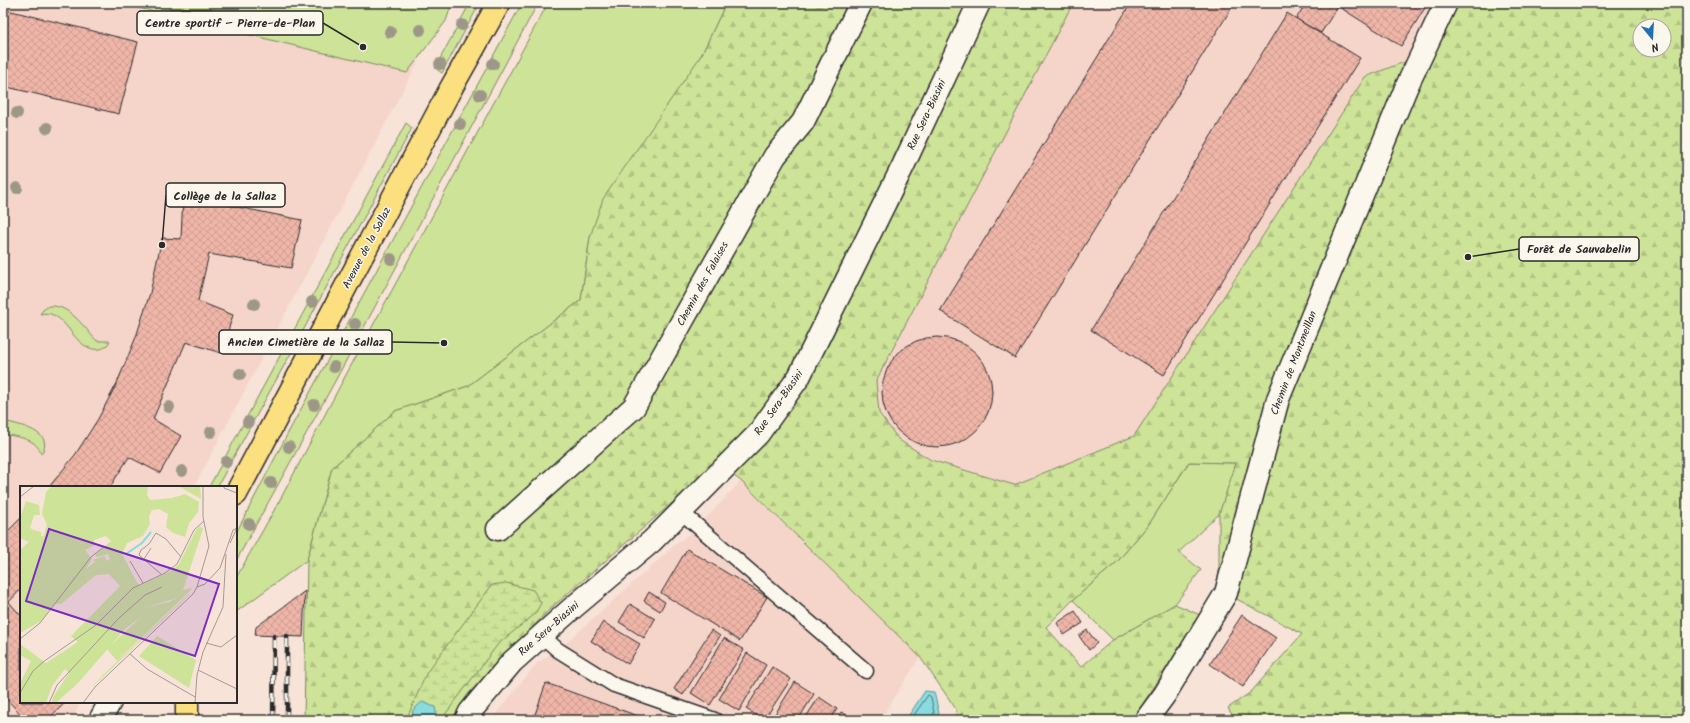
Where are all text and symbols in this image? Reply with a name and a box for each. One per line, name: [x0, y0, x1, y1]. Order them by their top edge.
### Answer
callout: Centre sportif – Pierre-de-Plan: [137, 11, 323, 35]
text: Centre sportif – Pierre-de-Plan: [145, 14, 315, 33]
north arrow: [1632, 18, 1672, 58]
text: N: [1649, 37, 1661, 56]
street label: Rue Sera-Biasini: [903, 76, 951, 153]
callout: Collège de la Sallaz: [166, 183, 285, 207]
text: Collège de la Sallaz: [174, 187, 277, 206]
street label: Avenue de la Sallaz: [338, 204, 396, 292]
callout: Forêt de Sauvabelin: [1519, 237, 1639, 261]
street label: Chemin des Falaises: [672, 238, 734, 330]
text: Forêt de Sauvabelin: [1527, 240, 1631, 259]
street label: Chemin de Montmeillan: [1266, 308, 1322, 418]
callout: Ancien Cimetière de la Sallaz: [219, 330, 392, 354]
text: Ancien Cimetière de la Sallaz: [227, 333, 385, 352]
street label: Rue Sera-Biasini: [750, 366, 808, 439]
inset map: [20, 486, 237, 703]
street label: Rue Sera-Biasini: [514, 597, 584, 661]

